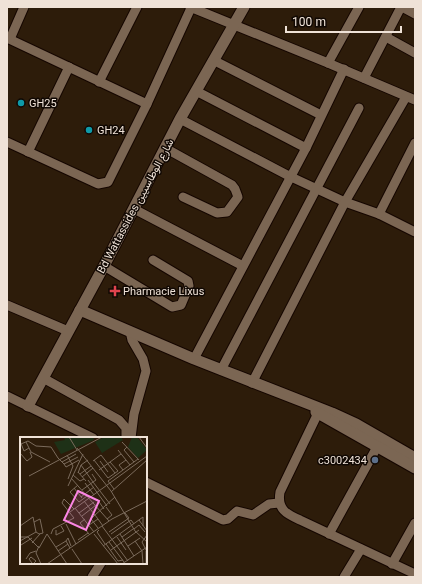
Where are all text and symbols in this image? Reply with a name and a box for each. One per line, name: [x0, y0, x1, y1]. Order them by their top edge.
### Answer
scale bar: [286, 8, 401, 34]
text: 100 m: [292, 14, 326, 32]
place label: GH25: [29, 96, 57, 113]
marker: GH25: [16, 98, 26, 108]
place label: GH24: [97, 123, 125, 140]
marker: GH24: [84, 125, 94, 135]
street label: Bd Wattassides شارع الوطاسيين: [93, 136, 179, 277]
place label: Pharmacie Lixus: [123, 284, 205, 301]
marker: Pharmacie Lixus: [110, 286, 120, 296]
inset map: [20, 437, 147, 564]
place label: c3002434: [318, 453, 367, 470]
marker: c3002434: [370, 455, 380, 465]

